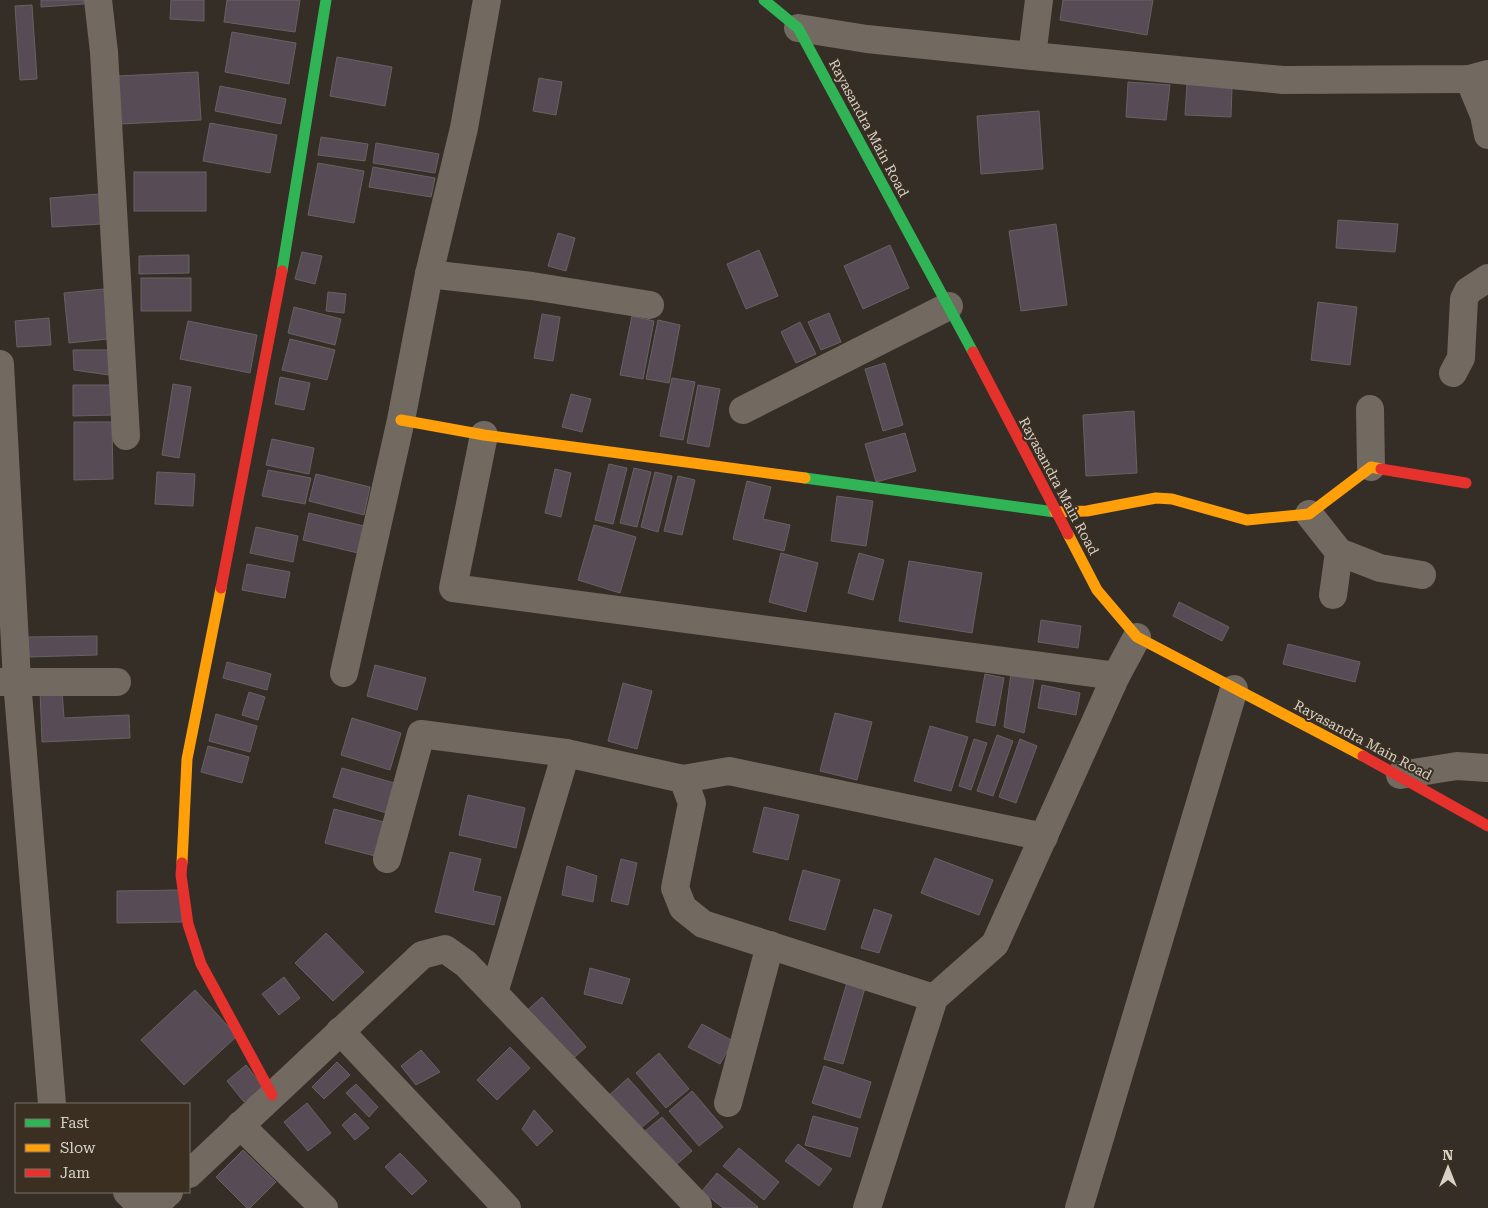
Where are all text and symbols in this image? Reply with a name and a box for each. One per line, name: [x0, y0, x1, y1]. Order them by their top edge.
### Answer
street label: Rayasandra Main Road: [826, 56, 912, 200]
street label: Rayasandra Main Road: [1016, 414, 1102, 558]
street label: Rayasandra Main Road: [1291, 697, 1435, 783]
legend: [15, 1103, 190, 1193]
text: Fast: [60, 1114, 90, 1132]
text: Slow: [60, 1139, 96, 1157]
north arrow: [1423, 1143, 1473, 1193]
text: N: [1443, 1147, 1454, 1163]
text: Jam: [60, 1164, 90, 1182]

